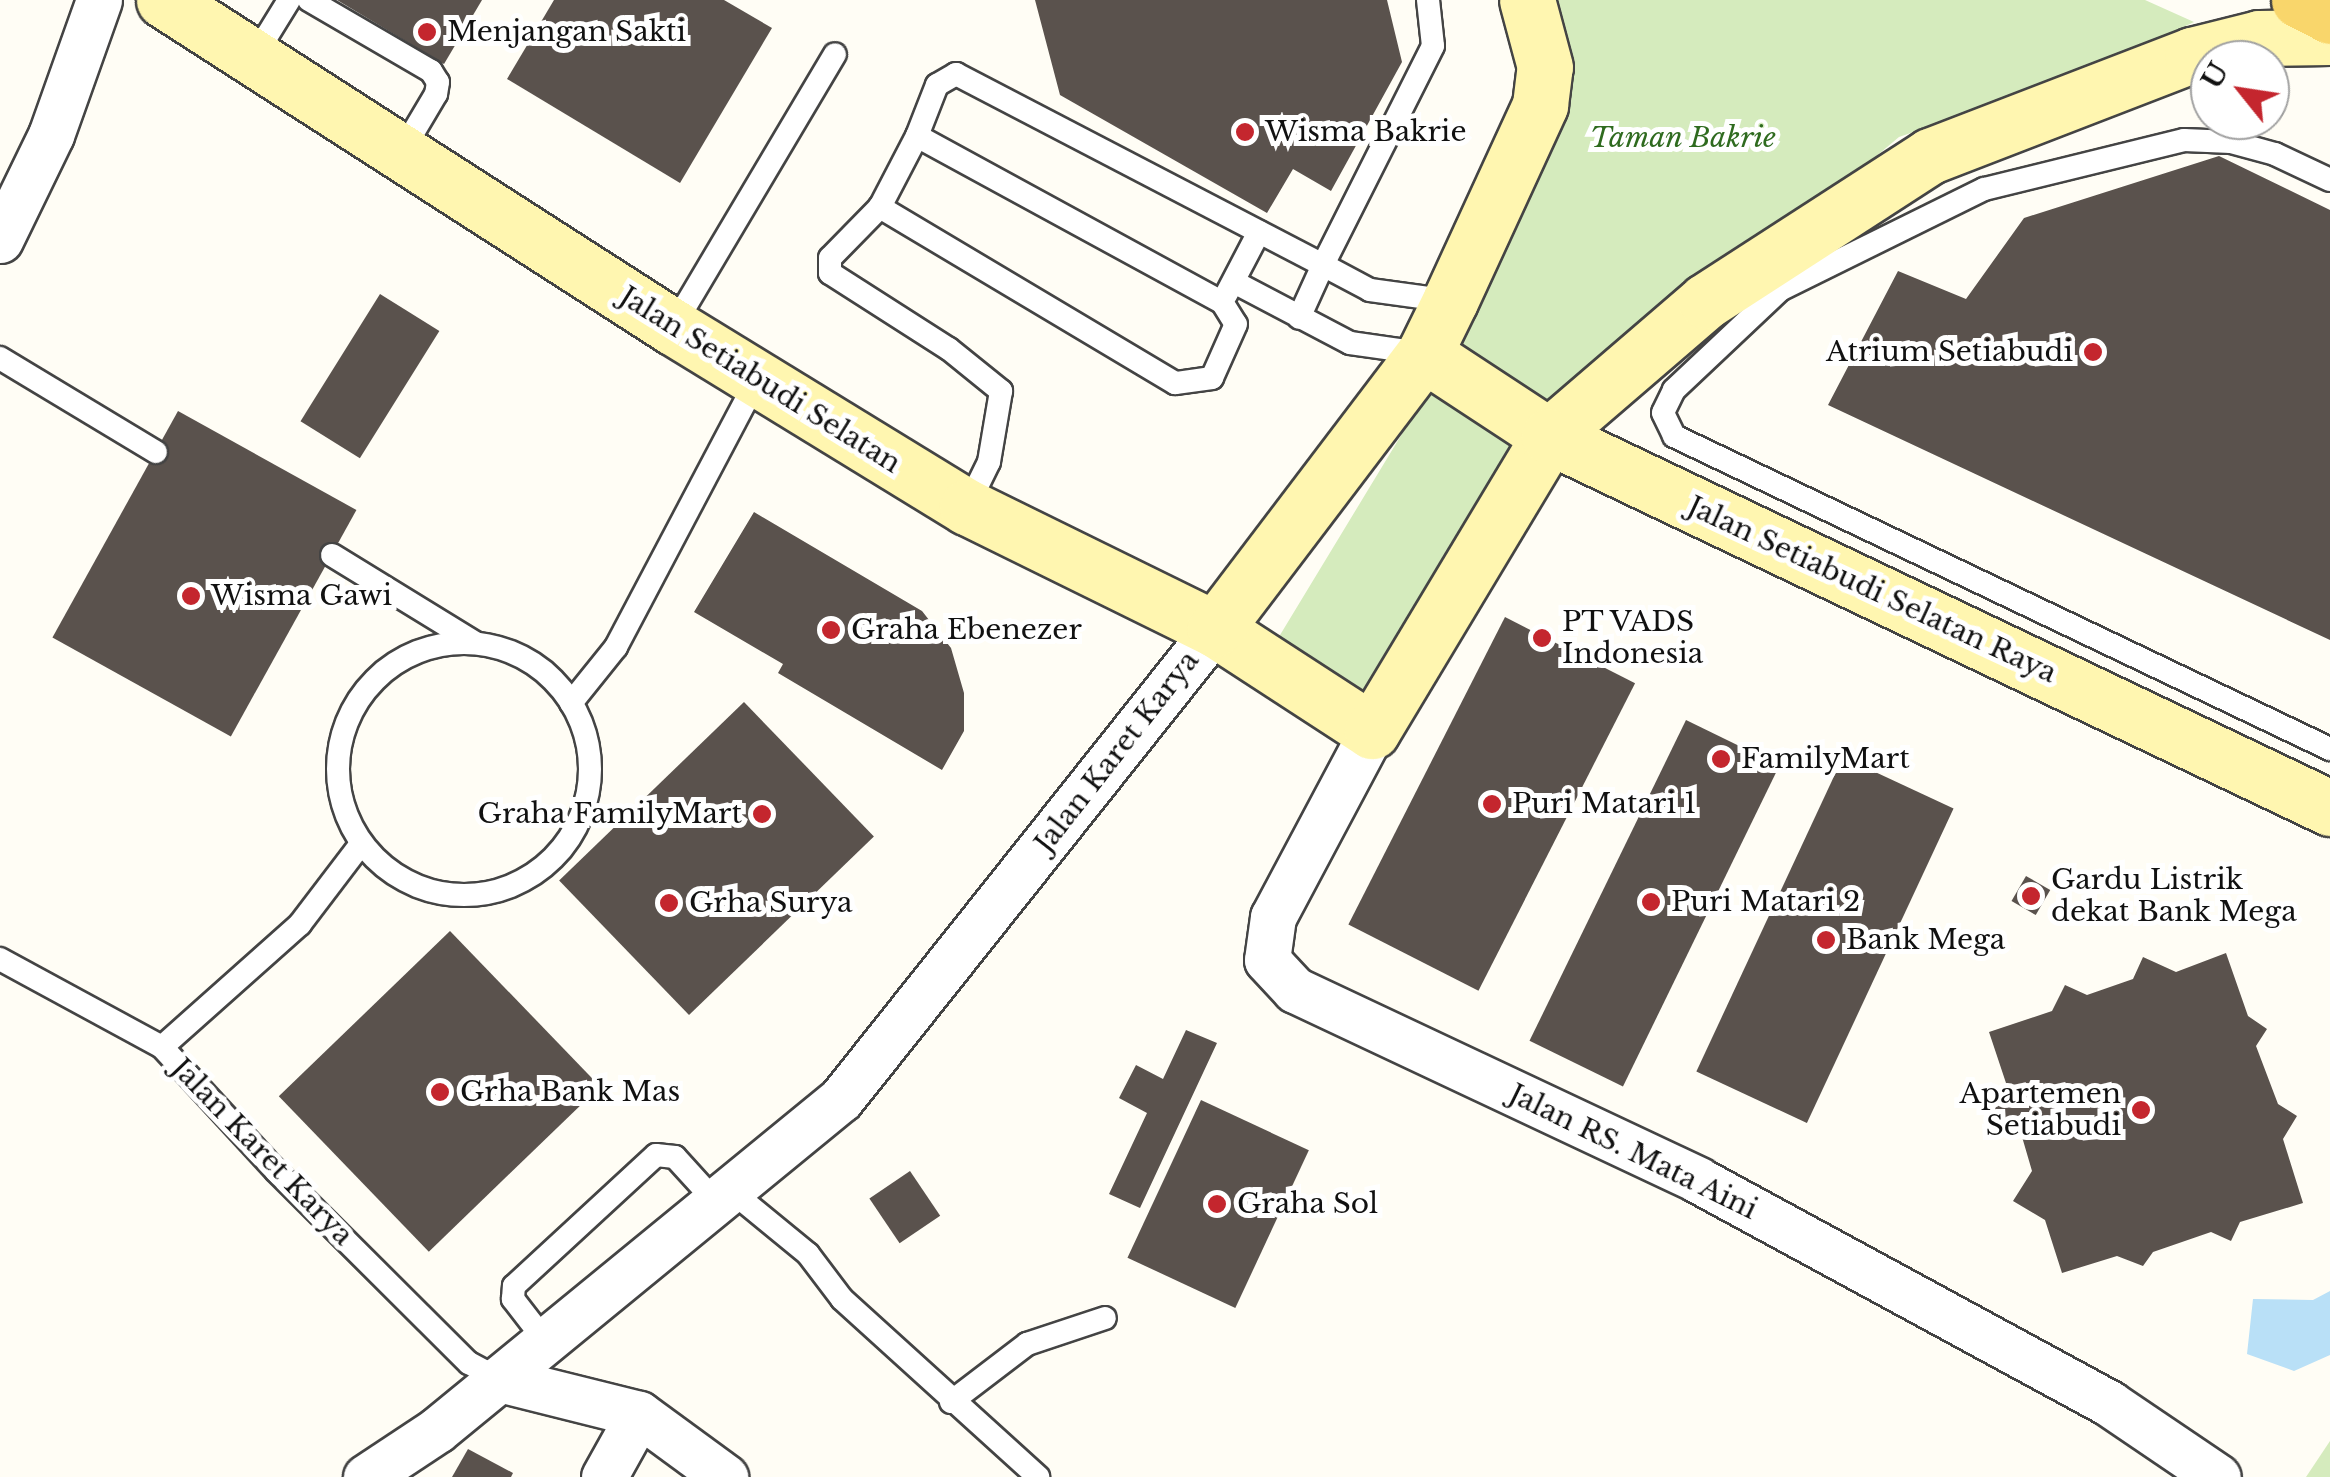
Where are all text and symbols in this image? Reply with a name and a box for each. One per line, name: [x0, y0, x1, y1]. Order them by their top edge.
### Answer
place label: Menjangan Sakti: [447, 15, 686, 49]
marker: Menjangan Sakti: [416, 21, 438, 43]
north arrow: [2190, 40, 2290, 140]
text: U: [2194, 56, 2237, 95]
place label: Wisma Bakrie: [1265, 115, 1467, 149]
marker: Wisma Bakrie: [1234, 121, 1256, 143]
park label: Taman Bakrie: [1590, 121, 1776, 155]
street label: Jalan Setiabudi Selatan: [613, 280, 907, 480]
place label: Atrium Setiabudi: [1826, 335, 2073, 369]
marker: Atrium Setiabudi: [2082, 341, 2104, 363]
street label: Jalan Setiabudi Selatan Raya: [1682, 490, 2062, 690]
place label: Wisma Gawi: [211, 579, 392, 613]
marker: Wisma Gawi: [180, 585, 202, 607]
place label: PT VADS Indonesia: [1562, 605, 1703, 671]
place label: Graha Ebenezer: [851, 613, 1082, 647]
marker: Graha Ebenezer: [820, 619, 842, 641]
marker: PT VADS Indonesia: [1531, 627, 1553, 649]
street label: Jalan Karet Karya: [1028, 645, 1206, 859]
place label: FamilyMart: [1741, 742, 1910, 776]
marker: FamilyMart: [1710, 748, 1732, 770]
place label: Puri Matari 1: [1512, 787, 1696, 821]
marker: Puri Matari 1: [1481, 793, 1503, 815]
place label: Graha FamilyMart: [477, 797, 742, 831]
marker: Graha FamilyMart: [751, 803, 773, 825]
place label: Gardu Listrik dekat Bank Mega: [2051, 863, 2297, 929]
place label: Puri Matari 2: [1671, 885, 1860, 919]
marker: Gardu Listrik dekat Bank Mega: [2020, 885, 2042, 907]
place label: Grha Surya: [689, 886, 853, 920]
marker: Puri Matari 2: [1640, 891, 1662, 913]
marker: Grha Surya: [658, 892, 680, 914]
place label: Bank Mega: [1846, 923, 2006, 957]
marker: Bank Mega: [1815, 929, 1837, 951]
street label: Jalan Karet Karya: [164, 1052, 360, 1252]
place label: Grha Bank Mas: [460, 1075, 681, 1109]
street label: Jalan RS. Mata Aini: [1503, 1077, 1763, 1227]
place label: Apartemen Setiabudi: [1959, 1077, 2121, 1143]
marker: Grha Bank Mas: [429, 1081, 451, 1103]
marker: Apartemen Setiabudi: [2130, 1099, 2152, 1121]
place label: Graha Sol: [1237, 1187, 1379, 1221]
marker: Graha Sol: [1206, 1193, 1228, 1215]

